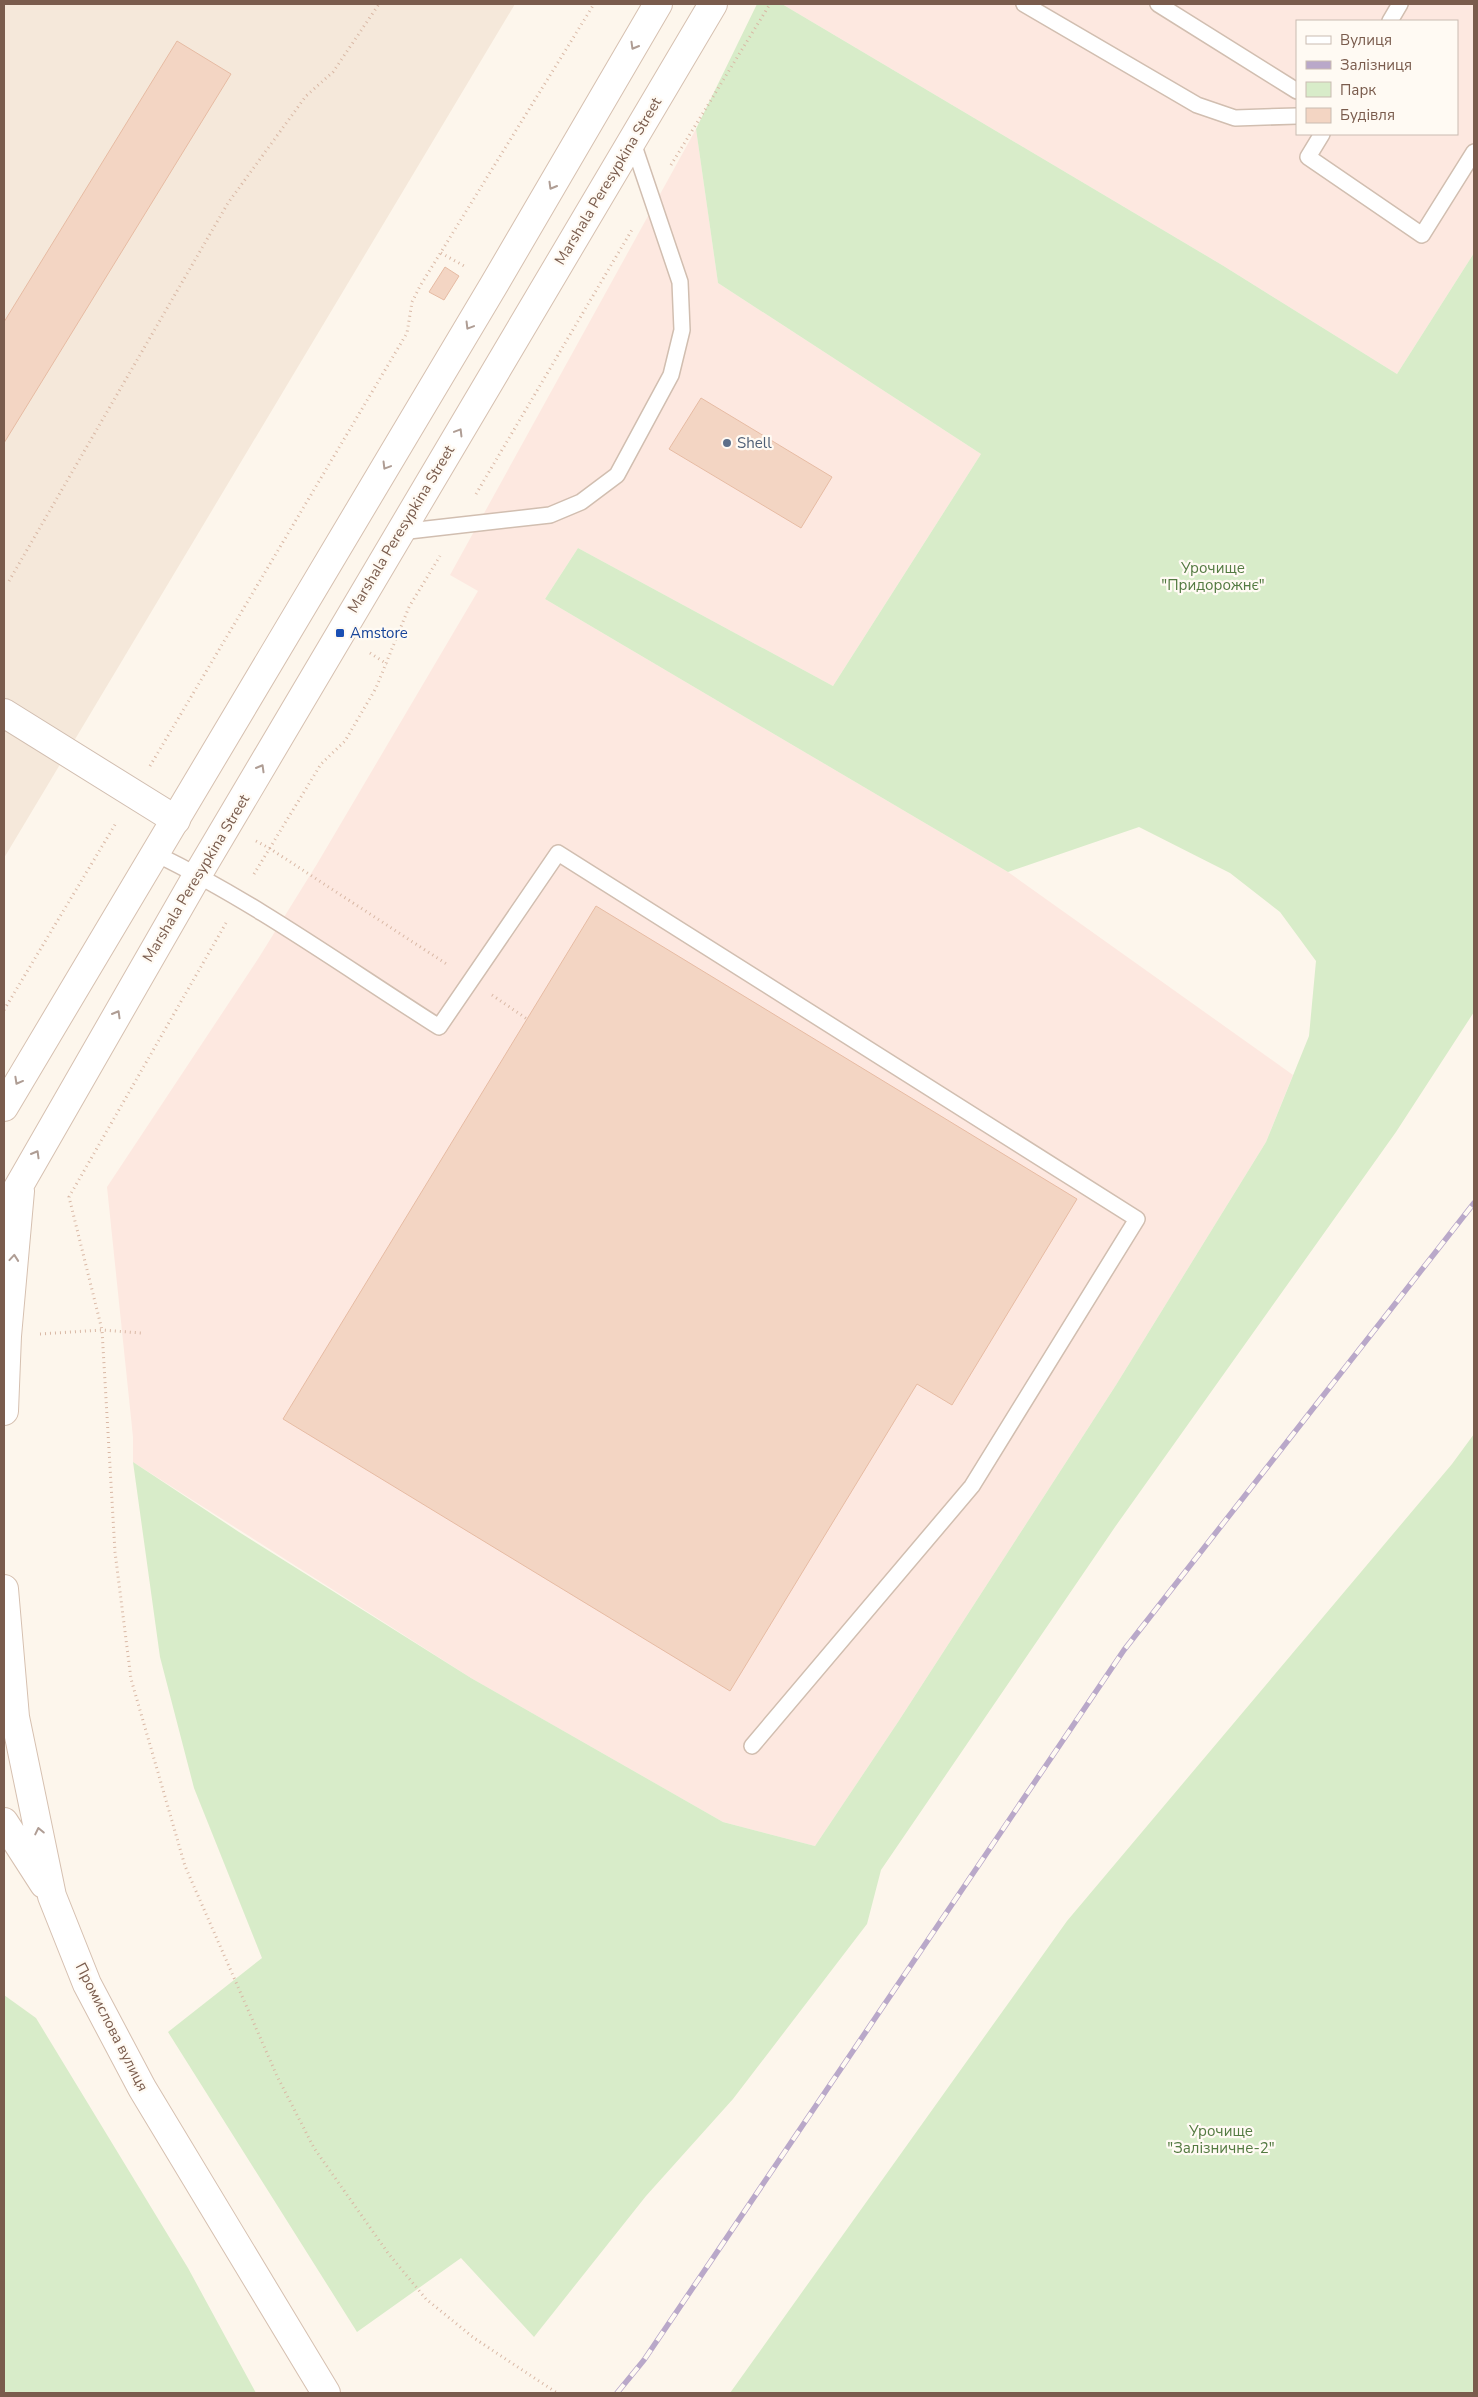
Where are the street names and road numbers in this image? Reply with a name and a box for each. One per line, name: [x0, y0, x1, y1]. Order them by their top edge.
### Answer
street label: Marshala Peresypkina Street: [550, 93, 666, 269]
street label: Marshala Peresypkina Street: [343, 441, 459, 617]
street label: Marshala Peresypkina Street: [138, 790, 254, 966]
street label: Промислова вулиця: [71, 1959, 153, 2095]

